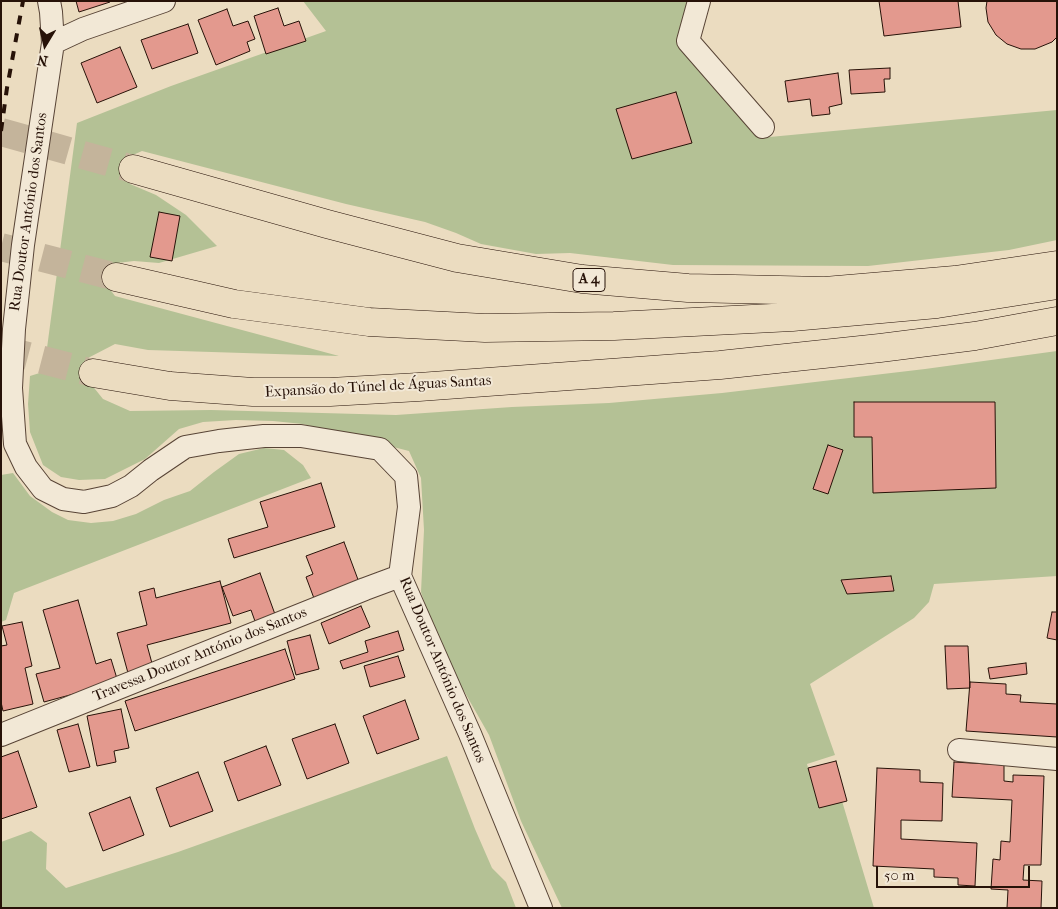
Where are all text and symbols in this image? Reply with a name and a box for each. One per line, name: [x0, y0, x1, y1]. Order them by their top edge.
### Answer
north arrow: [20, 20, 70, 70]
text: N: [36, 51, 49, 70]
street label: Rua Doutor António dos Santos: [6, 112, 52, 312]
road number: A 4: [573, 268, 605, 292]
street label: Expansão do Túnel de Águas Santas: [264, 372, 492, 402]
street label: Rua Doutor António dos Santos: [395, 574, 489, 766]
street label: Travessa Doutor António dos Santos: [90, 604, 310, 706]
scale bar: [878, 856, 1032, 888]
text: 50 m: [884, 866, 914, 884]

